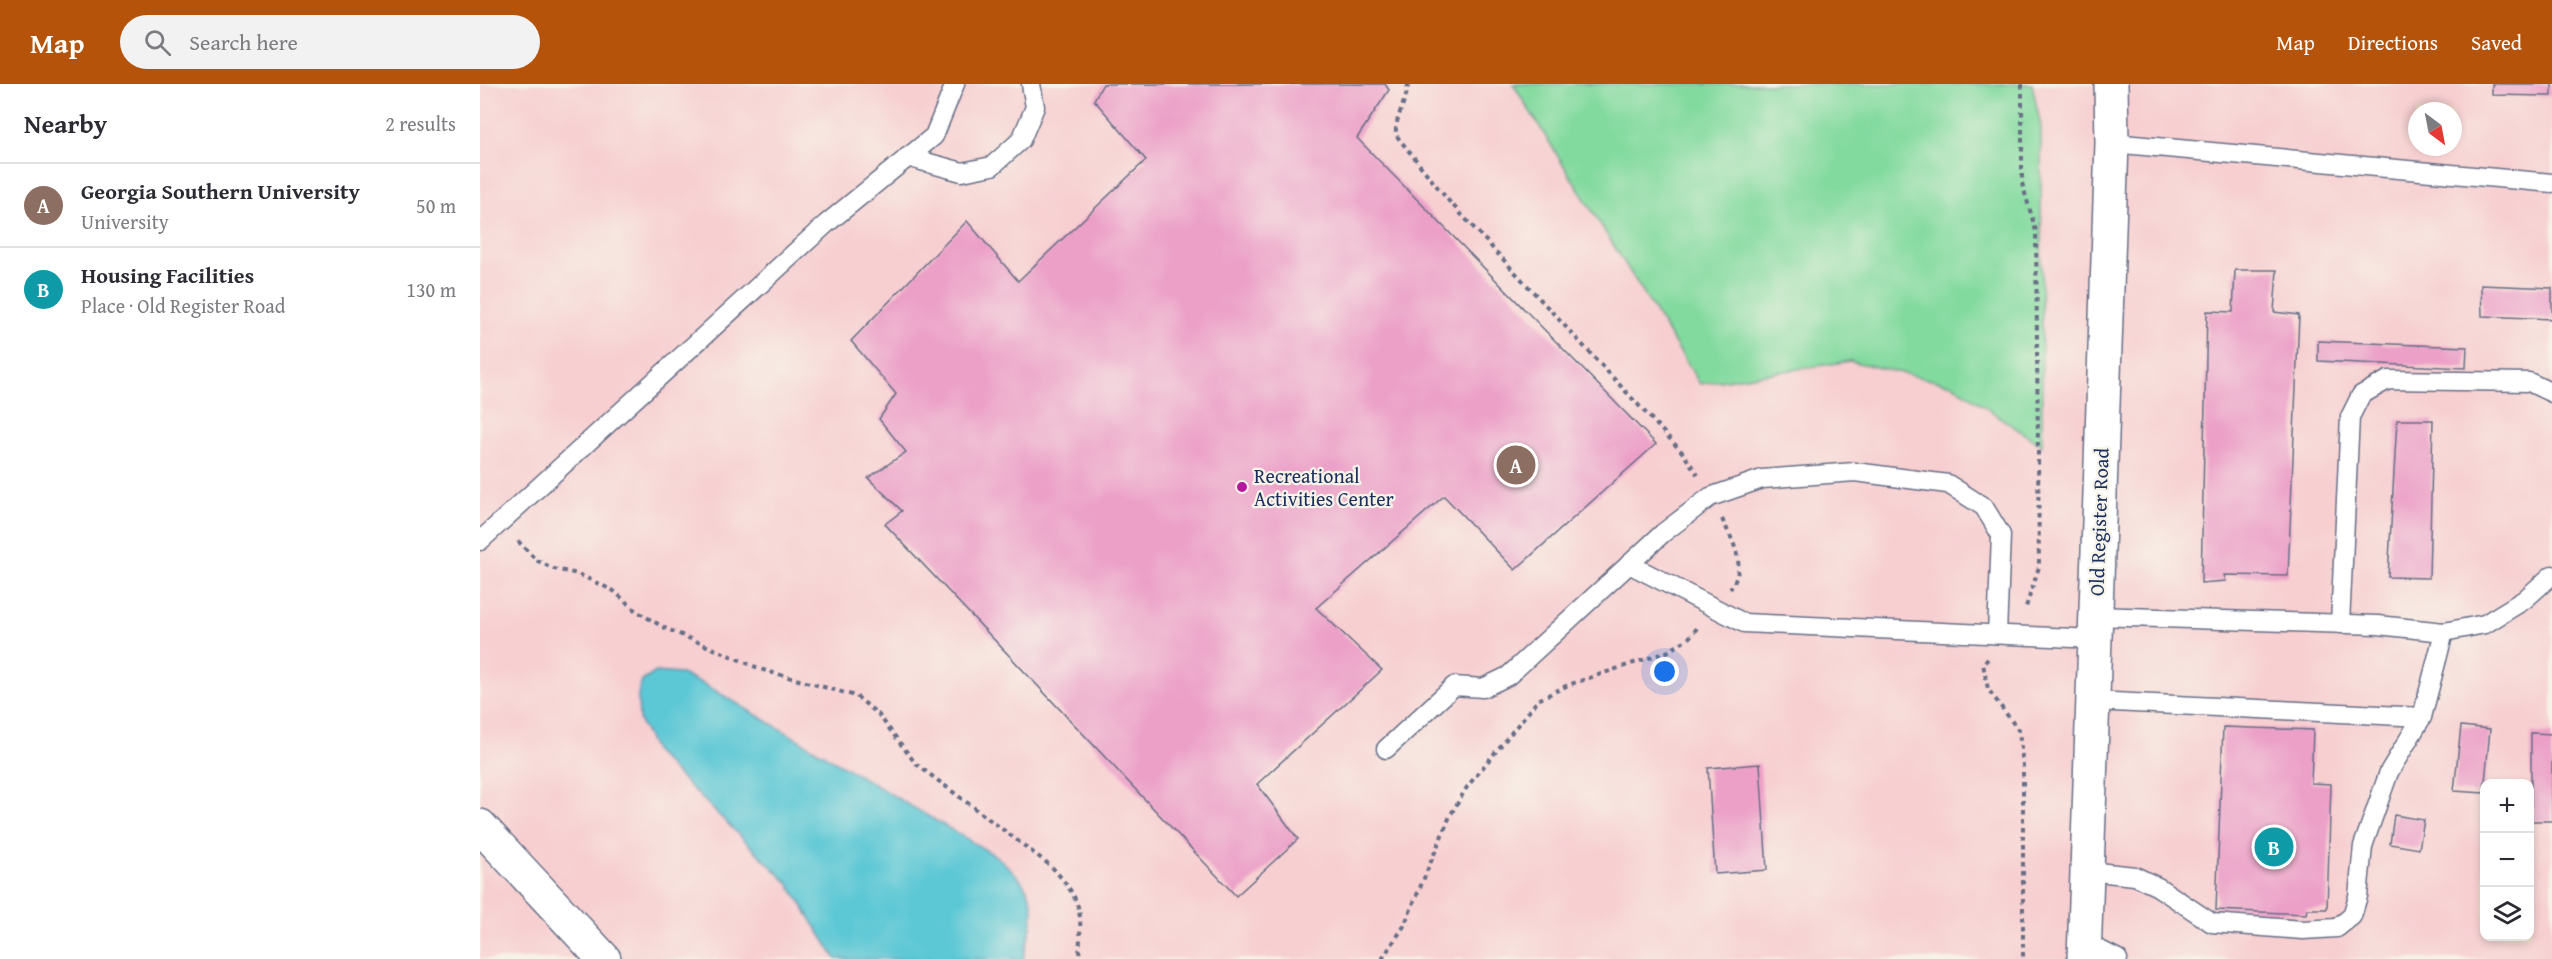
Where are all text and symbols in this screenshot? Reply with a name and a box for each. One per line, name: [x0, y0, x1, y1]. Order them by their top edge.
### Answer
search box: [120, 15, 540, 69]
text: Map: [30, 22, 84, 63]
icon: search: [141, 26, 174, 59]
text: Search here: [189, 26, 298, 58]
text: Map: [2276, 27, 2315, 58]
text: Directions: [2348, 27, 2438, 58]
text: Saved: [2471, 27, 2522, 58]
north arrow: [2408, 102, 2462, 156]
text: Nearby: [24, 104, 107, 143]
text: 2 results: [385, 109, 456, 138]
text: Georgia Southern University: [81, 175, 360, 207]
text: A: [37, 191, 50, 220]
text: 50 m: [416, 191, 456, 220]
text: University: [81, 207, 169, 236]
text: Housing Facilities: [81, 259, 254, 291]
text: B: [37, 275, 50, 304]
text: 130 m: [406, 275, 456, 304]
text: Place · Old Register Road: [81, 291, 285, 320]
pin: A: [1496, 442, 1536, 488]
street label: Old Register Road: [2081, 447, 2116, 597]
place label: Recreational Activities Center: [1254, 461, 1394, 513]
marker: Recreational Activities Center: [1235, 480, 1249, 494]
your location: [1650, 657, 1679, 686]
map controls: [2480, 779, 2534, 941]
button: +: [2480, 779, 2534, 833]
pin: B: [2254, 824, 2294, 870]
button: −: [2480, 833, 2534, 887]
button: layers: [2480, 887, 2534, 941]

